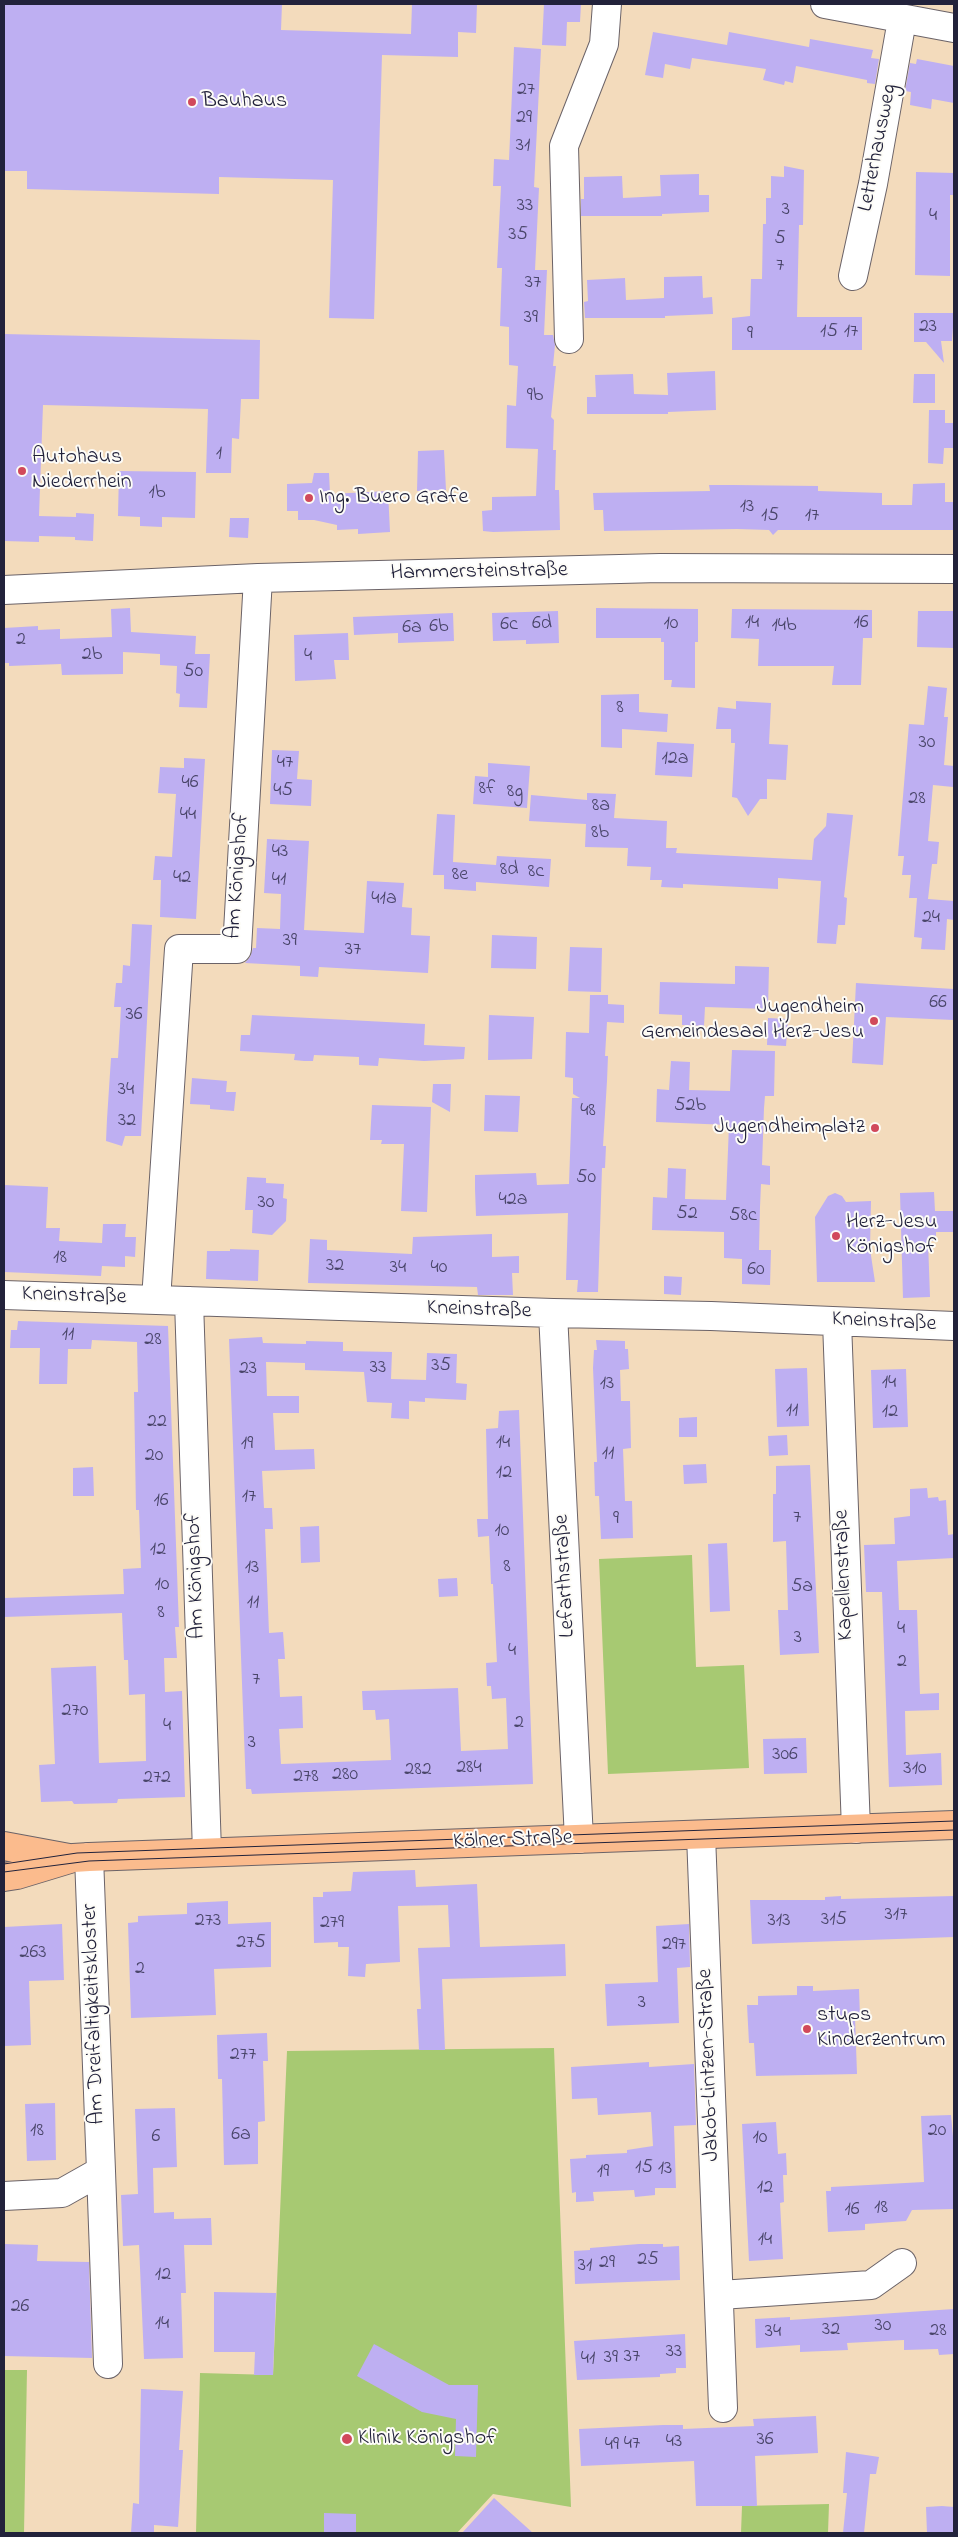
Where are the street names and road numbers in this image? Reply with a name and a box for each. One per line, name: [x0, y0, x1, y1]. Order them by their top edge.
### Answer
street label: Letterhausweg: [854, 82, 904, 214]
street label: Hammersteinstraße: [390, 558, 568, 588]
street label: Am Königshof: [221, 812, 257, 940]
street label: Kneinstraße: [21, 1282, 127, 1312]
street label: Kneinstraße: [426, 1296, 532, 1326]
street label: Kneinstraße: [831, 1307, 937, 1339]
street label: Kapellenstraße: [830, 1509, 860, 1641]
street label: Am Königshof: [182, 1512, 212, 1640]
street label: Lefarthstraße: [550, 1514, 582, 1638]
street label: Kölner Straße: [453, 1826, 573, 1856]
street label: Am Dreifaltigkeitskloster: [78, 1903, 112, 2125]
street label: Jakob-Lintzen-Straße: [693, 1968, 727, 2162]

